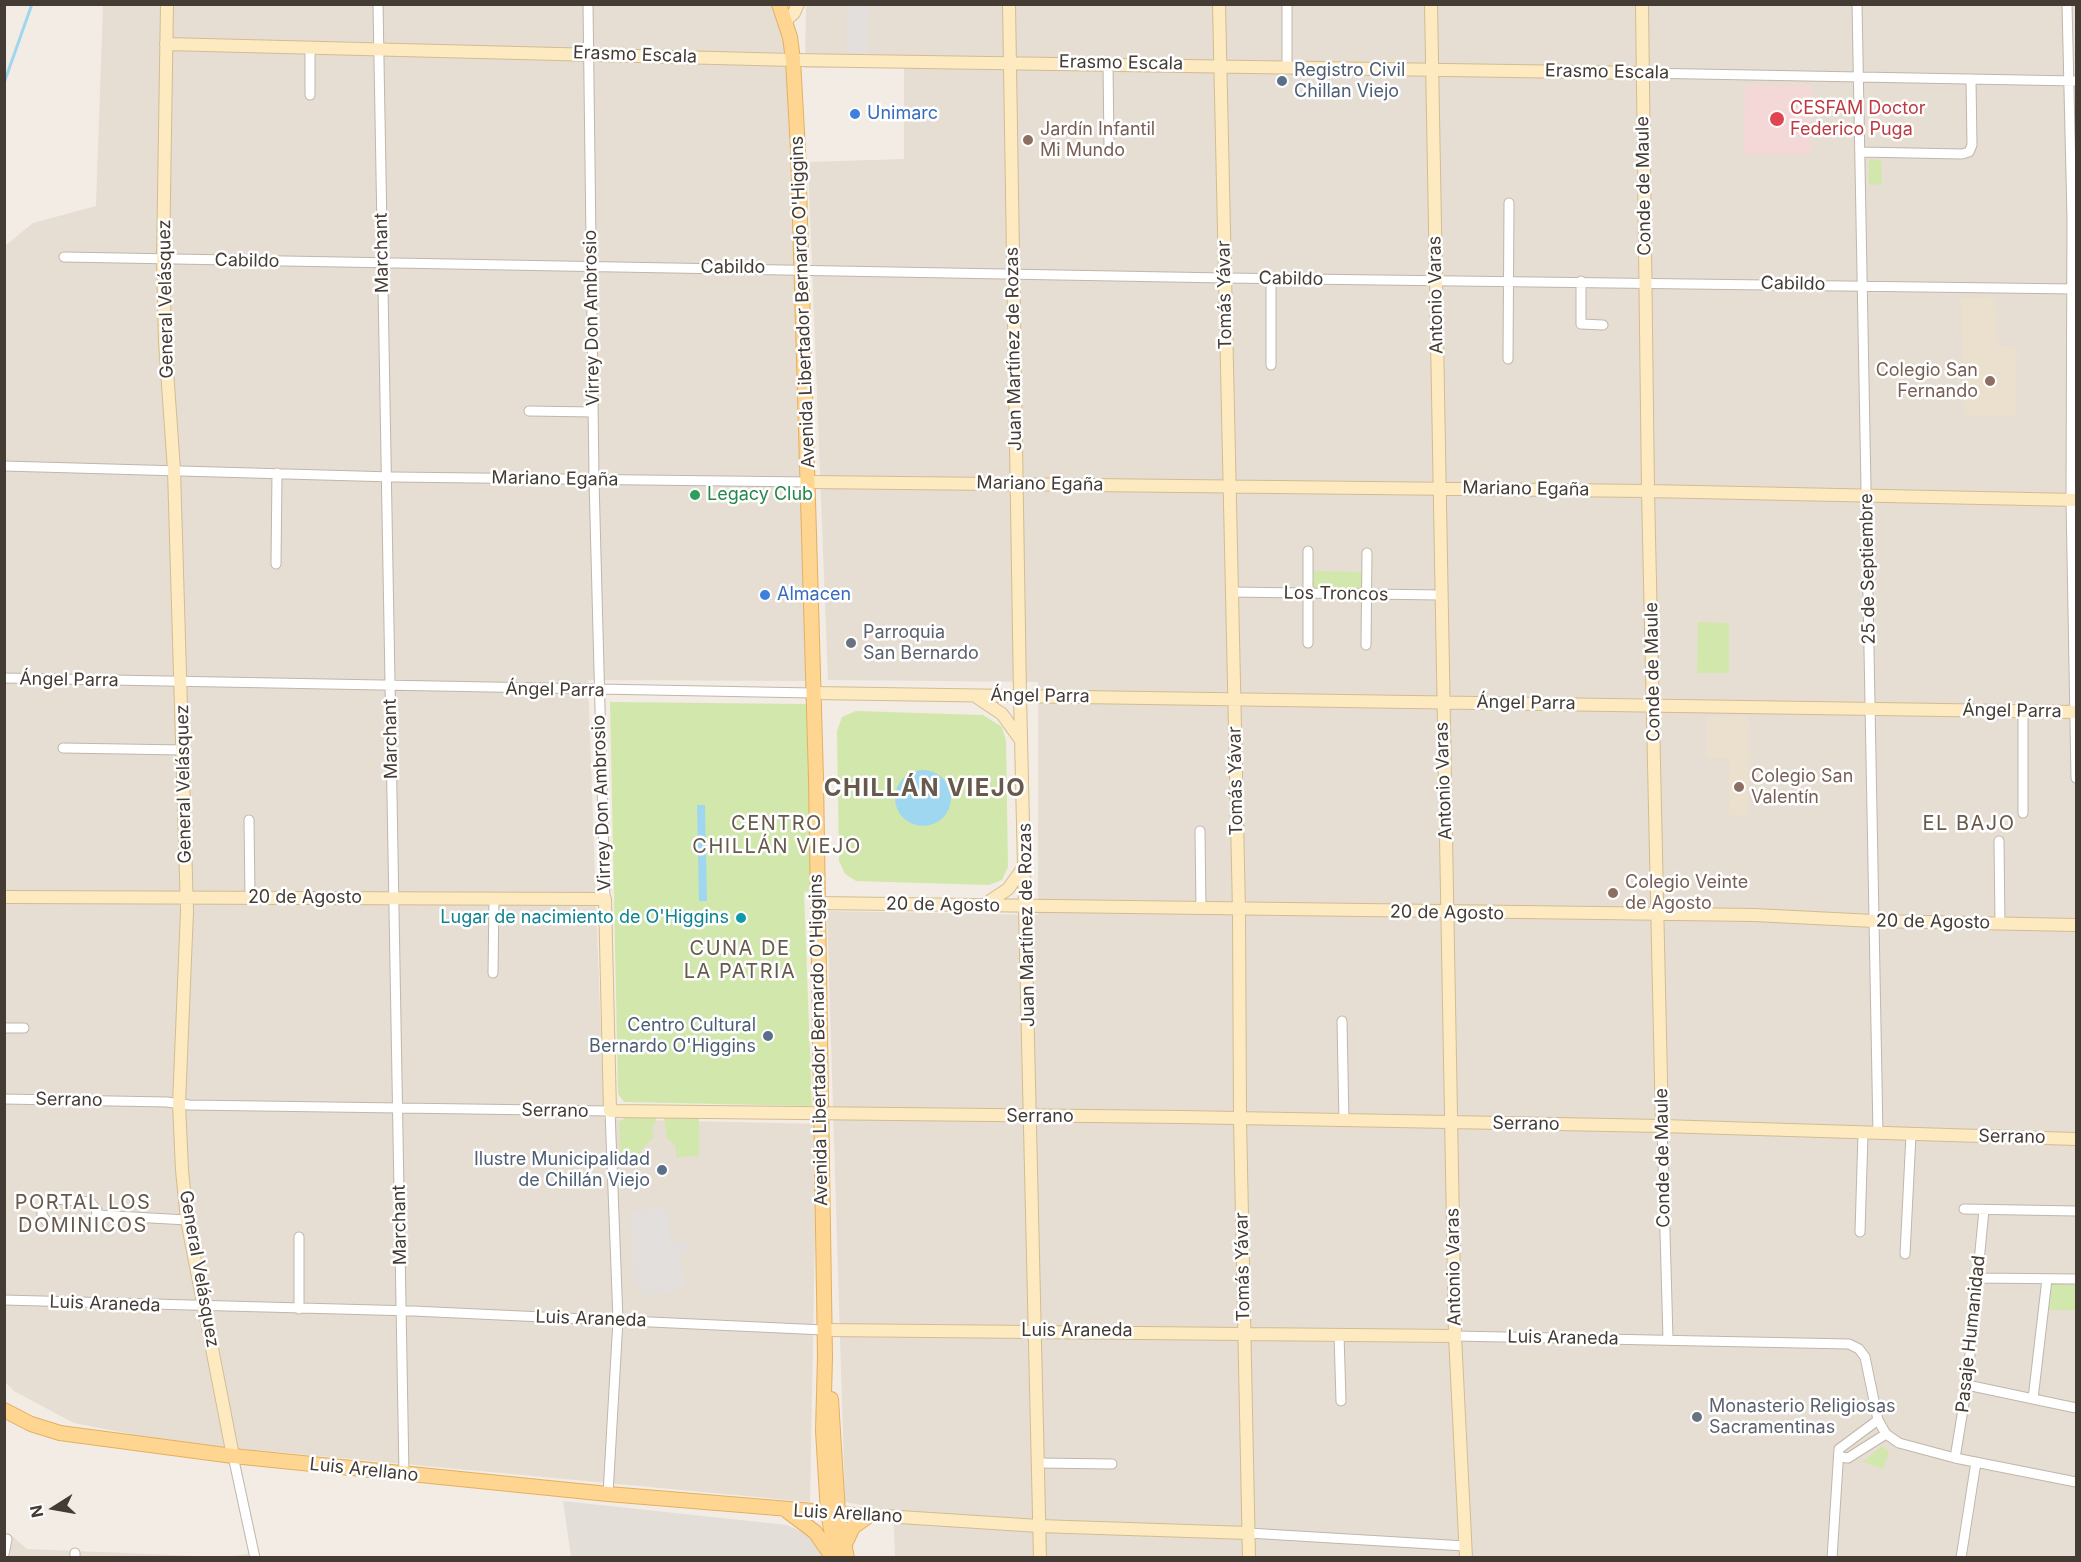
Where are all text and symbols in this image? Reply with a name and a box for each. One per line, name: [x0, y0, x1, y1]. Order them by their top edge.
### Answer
street label: Erasmo Escala: [573, 42, 697, 68]
street label: Erasmo Escala: [1059, 51, 1183, 75]
place label: Registro Civil Chillan Viejo: [1294, 60, 1405, 103]
street label: Erasmo Escala: [1545, 60, 1669, 84]
marker: Registro Civil Chillan Viejo: [1275, 74, 1289, 88]
place label: CESFAM Doctor Federico Puga: [1790, 98, 1926, 140]
place label: Unimarc: [867, 103, 938, 125]
marker: Unimarc: [848, 107, 862, 121]
marker: CESFAM Doctor Federico Puga: [1768, 110, 1786, 128]
street label: Conde de Maule: [1632, 116, 1656, 256]
place label: Jardín Infantil Mi Mundo: [1040, 119, 1155, 162]
marker: Jardín Infantil Mi Mundo: [1021, 133, 1035, 147]
street label: Avenida Libertador Bernardo O'Higgins: [786, 136, 820, 468]
street label: Marchant: [371, 213, 393, 293]
street label: General Velásquez: [154, 219, 178, 379]
street label: Virrey Don Ambrosio: [580, 230, 604, 406]
street label: Antonio Varas: [1424, 236, 1448, 354]
street label: Tomás Yávar: [1213, 240, 1237, 350]
street label: Juan Martínez de Rozas: [1001, 247, 1027, 451]
street label: Cabildo: [214, 250, 280, 272]
street label: Cabildo: [701, 257, 765, 279]
street label: Cabildo: [1258, 268, 1324, 290]
street label: Cabildo: [1760, 273, 1826, 295]
place label: Colegio San Fernando: [1876, 360, 1978, 403]
marker: Colegio San Fernando: [1983, 374, 1997, 388]
street label: Mariano Egaña: [491, 467, 619, 491]
street label: Mariano Egaña: [976, 472, 1104, 496]
street label: Mariano Egaña: [1462, 477, 1590, 501]
place label: Legacy Club: [707, 484, 813, 506]
marker: Legacy Club: [688, 488, 702, 502]
street label: 25 de Septiembre: [1856, 493, 1880, 645]
street label: Los Troncos: [1284, 582, 1388, 606]
place label: Almacen: [777, 584, 851, 606]
marker: Almacen: [758, 588, 772, 602]
street label: Conde de Maule: [1641, 602, 1665, 742]
place label: Parroquia San Bernardo: [863, 622, 979, 664]
marker: Parroquia San Bernardo: [844, 636, 858, 650]
street label: Ángel Parra: [19, 668, 119, 692]
street label: Ángel Parra: [505, 678, 605, 702]
street label: Ángel Parra: [990, 684, 1090, 708]
street label: Ángel Parra: [1476, 691, 1576, 715]
street label: Marchant: [380, 699, 402, 779]
street label: Ángel Parra: [1962, 699, 2062, 723]
street label: General Velásquez: [172, 704, 196, 864]
street label: Virrey Don Ambrosio: [588, 715, 616, 891]
street label: Antonio Varas: [1431, 721, 1457, 841]
street label: Tomás Yávar: [1224, 726, 1248, 836]
place label: Colegio San Valentín: [1751, 766, 1853, 808]
district label: CHILLÁN VIEJO: [824, 775, 1026, 803]
marker: Colegio San Valentín: [1732, 780, 1746, 794]
district label: CENTRO CHILLÁN VIEJO: [692, 812, 862, 859]
district label: EL BAJO: [1922, 812, 2016, 836]
street label: Juan Martínez de Rozas: [1014, 823, 1040, 1027]
place label: Colegio Veinte de Agosto: [1625, 872, 1748, 914]
street label: Avenida Libertador Bernardo O'Higgins: [805, 874, 833, 1206]
marker: Colegio Veinte de Agosto: [1606, 886, 1620, 900]
street label: 20 de Agosto: [248, 887, 362, 909]
street label: 20 de Agosto: [886, 893, 1000, 917]
street label: 20 de Agosto: [1390, 901, 1504, 925]
place label: Lugar de nacimiento de O'Higgins: [440, 907, 729, 929]
street label: 20 de Agosto: [1876, 910, 1990, 934]
marker: Lugar de nacimiento de O'Higgins: [734, 911, 748, 925]
district label: CUNA DE LA PATRIA: [684, 937, 796, 984]
place label: Centro Cultural Bernardo O'Higgins: [589, 1015, 756, 1058]
marker: Centro Cultural Bernardo O'Higgins: [761, 1029, 775, 1043]
street label: Conde de Maule: [1651, 1088, 1675, 1228]
street label: Serrano: [35, 1089, 103, 1111]
street label: Serrano: [521, 1100, 589, 1122]
street label: Serrano: [1006, 1106, 1074, 1128]
street label: Serrano: [1492, 1113, 1560, 1135]
street label: Serrano: [1978, 1126, 2046, 1148]
place label: Ilustre Municipalidad de Chillán Viejo: [474, 1149, 650, 1192]
marker: Ilustre Municipalidad de Chillán Viejo: [655, 1163, 669, 1177]
street label: Marchant: [389, 1185, 411, 1265]
street label: General Velásquez: [175, 1189, 223, 1349]
district label: PORTAL LOS DOMINICOS: [15, 1191, 151, 1238]
street label: Antonio Varas: [1442, 1208, 1466, 1326]
street label: Tomás Yávar: [1231, 1212, 1255, 1322]
street label: Pasaje Humanidad: [1952, 1254, 1990, 1414]
street label: Luis Araneda: [49, 1291, 161, 1317]
street label: Luis Araneda: [535, 1306, 647, 1332]
street label: Luis Araneda: [1021, 1320, 1133, 1342]
street label: Luis Araneda: [1507, 1326, 1619, 1350]
place label: Monasterio Religiosas Sacramentinas: [1709, 1396, 1896, 1438]
marker: Monasterio Religiosas Sacramentinas: [1690, 1410, 1704, 1424]
street label: Luis Arellano: [308, 1454, 420, 1486]
north arrow: [24, 1478, 84, 1538]
street label: Luis Arellano: [793, 1500, 903, 1528]
text: N: [25, 1504, 47, 1519]

